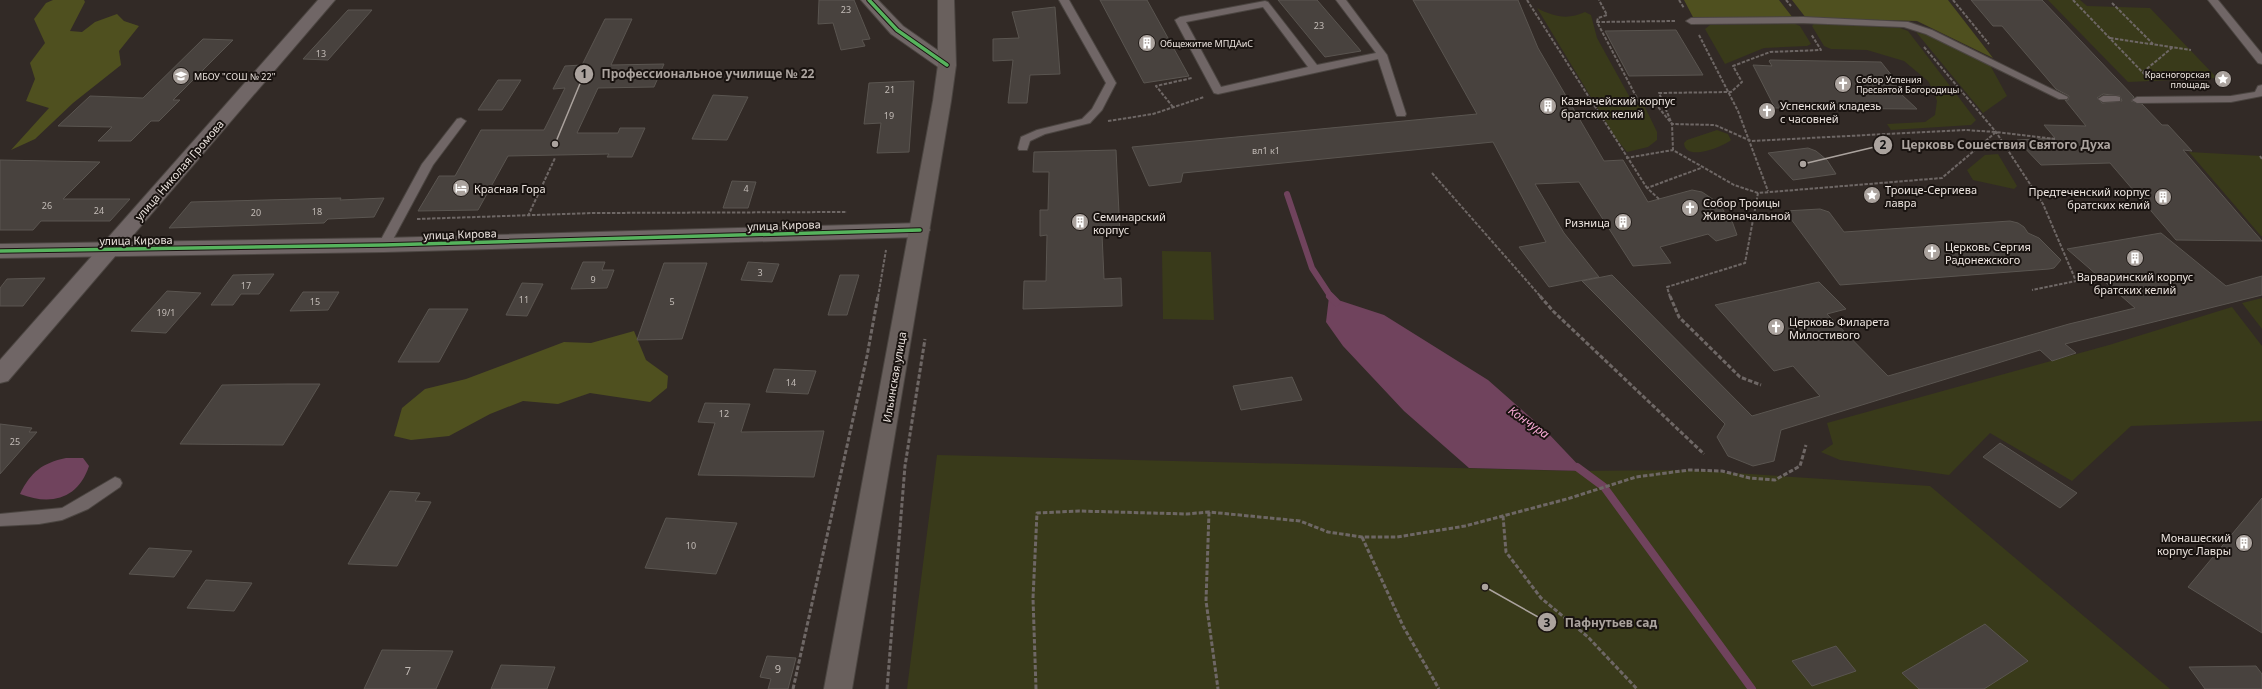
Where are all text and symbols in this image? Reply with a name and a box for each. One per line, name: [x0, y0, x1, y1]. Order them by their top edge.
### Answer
house number: 23: [841, 3, 851, 16]
house number: 23: [1314, 19, 1324, 32]
building icon: Общежитие МПДАиС: [1137, 33, 1157, 53]
place label: Общежитие МПДАиС: [1160, 37, 1253, 50]
house number: 13: [316, 47, 326, 60]
callout: Профессиональное училище № 22: [574, 62, 823, 86]
text: 1: [581, 65, 587, 82]
text: Профессиональное училище № 22: [602, 65, 815, 82]
school or university icon: МБОУ "СОШ № 22": [171, 66, 191, 86]
place label: Красногорская площадь: [2145, 68, 2210, 91]
place icon: Красногорская площадь: [2213, 69, 2233, 89]
place label: МБОУ "СОШ № 22": [194, 70, 276, 83]
place label: Собор Успения Пресвятой Богородицы: [1856, 73, 1959, 96]
church icon: Собор Успения Пресвятой Богородицы: [1833, 74, 1853, 94]
house number: 21: [885, 83, 895, 96]
place label: Казначейский корпус братских келий: [1561, 93, 1675, 121]
building icon: Казначейский корпус братских келий: [1538, 96, 1558, 116]
place label: Успенский кладезь с часовней: [1780, 98, 1881, 126]
church icon: Успенский кладезь с часовней: [1757, 101, 1777, 121]
house number: 19: [884, 109, 894, 122]
street label: улица Николая Громова: [131, 116, 227, 224]
callout: Церковь Сошествия Святого Духа: [1873, 133, 2119, 157]
text: 2: [1880, 136, 1887, 153]
text: Церковь Сошествия Святого Духа: [1901, 136, 2111, 153]
house number: вл1 к1: [1252, 144, 1280, 157]
hotel icon: Красная Гора: [451, 178, 471, 198]
place label: Красная Гора: [474, 181, 546, 196]
house number: 4: [743, 182, 749, 195]
place label: Троице-Сергиева лавра: [1885, 182, 1977, 210]
place label: Предтеченский корпус братских келий: [2029, 184, 2150, 212]
place icon: Троице-Сергиева лавра: [1862, 185, 1882, 205]
building icon: Предтеченский корпус братских келий: [2153, 187, 2173, 207]
place label: Собор Троицы Живоначальной: [1703, 195, 1791, 223]
church icon: Собор Троицы Живоначальной: [1680, 198, 1700, 218]
house number: 26: [42, 199, 52, 212]
house number: 24: [94, 204, 104, 217]
house number: 18: [312, 205, 322, 218]
house number: 20: [251, 206, 261, 219]
place label: Семинарский корпус: [1093, 209, 1166, 237]
building icon: Семинарский корпус: [1070, 212, 1090, 232]
building icon: Ризница: [1613, 212, 1633, 232]
place label: Ризница: [1565, 215, 1610, 230]
street label: улица Кирова: [747, 216, 821, 234]
street label: улица Кирова: [423, 225, 497, 243]
street label: улица Кирова: [99, 232, 173, 248]
place label: Церковь Сергия Радонежского: [1945, 239, 2031, 267]
church icon: Церковь Сергия Радонежского: [1922, 242, 1942, 262]
building icon: Варваринский корпус братских келий: [2125, 248, 2145, 268]
house number: 3: [757, 266, 763, 279]
place label: Варваринский корпус братских келий: [2077, 269, 2193, 297]
house number: 9: [590, 273, 596, 286]
house number: 17: [241, 279, 251, 292]
house number: 11: [519, 293, 529, 306]
house number: 15: [310, 295, 320, 308]
house number: 5: [669, 295, 675, 308]
house number: 19/1: [157, 306, 175, 319]
place label: Церковь Филарета Милостивого: [1789, 314, 1889, 342]
church icon: Церковь Филарета Милостивого: [1766, 317, 1786, 337]
street label: Ильинская улица: [879, 330, 909, 424]
house number: 14: [786, 376, 796, 389]
water label: Кончура: [1505, 402, 1553, 442]
house number: 12: [719, 407, 729, 420]
house number: 25: [10, 435, 20, 448]
place label: Монашеский корпус Лавры: [2157, 530, 2231, 558]
building icon: Монашеский корпус Лавры: [2234, 533, 2254, 553]
house number: 10: [686, 539, 696, 552]
callout: Пафнутьев сад: [1537, 610, 1665, 634]
text: 3: [1544, 614, 1551, 631]
text: Пафнутьев сад: [1565, 614, 1657, 631]
house number: 9: [775, 661, 781, 676]
house number: 7: [405, 663, 411, 678]

